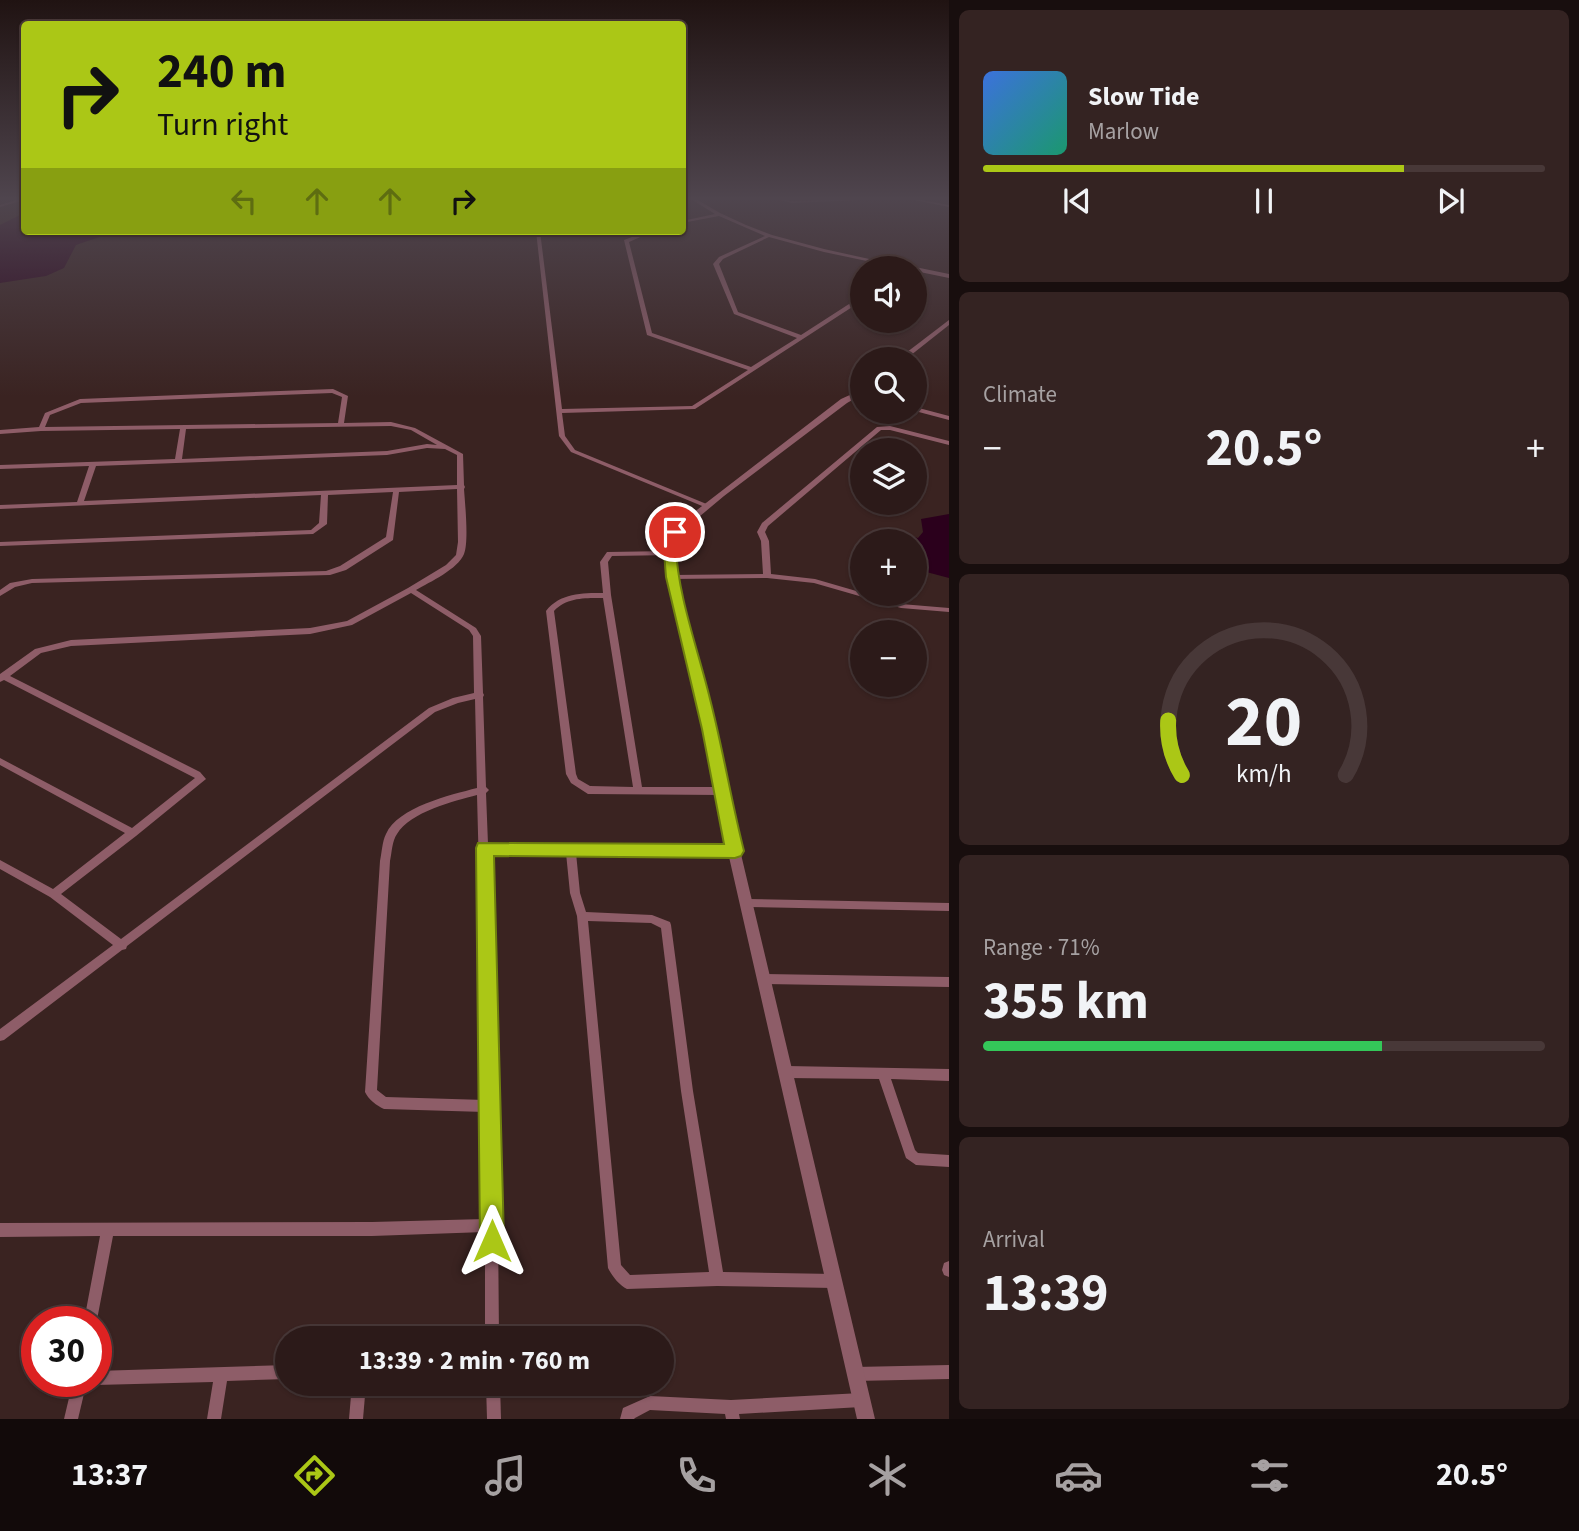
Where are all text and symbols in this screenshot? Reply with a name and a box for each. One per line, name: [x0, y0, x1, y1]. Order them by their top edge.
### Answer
text: 240 m: [157, 37, 286, 107]
icon: right: [42, 49, 133, 140]
text: Slow Tide: [1088, 78, 1199, 115]
text: Turn right: [157, 102, 288, 148]
text: Marlow: [1088, 115, 1159, 148]
icon: left: [225, 182, 263, 220]
icon: ahead: [298, 182, 336, 220]
icon: ahead: [371, 182, 409, 220]
icon: right: [444, 182, 482, 220]
icon: previous: [1058, 182, 1096, 220]
icon: pause: [1245, 182, 1283, 220]
icon: next: [1432, 182, 1470, 220]
map controls: [850, 256, 927, 697]
button: sound: [850, 256, 927, 333]
button: search: [850, 347, 927, 424]
text: Climate: [983, 378, 1057, 411]
text: 20.5°: [1206, 412, 1322, 486]
text: −: [983, 422, 1002, 476]
text: +: [1526, 422, 1545, 476]
button: layers: [850, 438, 927, 515]
pin: [645, 502, 705, 562]
icon: arrive: [656, 513, 694, 551]
button: +: [850, 529, 927, 606]
button: −: [850, 620, 927, 697]
text: 20: [1226, 671, 1302, 775]
text: km/h: [1236, 756, 1292, 792]
text: Range · 71%: [983, 931, 1100, 964]
text: 355 km: [983, 965, 1149, 1039]
position arrow: [455, 1204, 529, 1278]
text: Arrival: [983, 1223, 1045, 1256]
text: 13:39: [983, 1257, 1108, 1331]
speed limit sign: 30: [21, 1306, 112, 1397]
text: 13:39 · 2 min · 760 m: [359, 1342, 590, 1379]
icon: directions: [290, 1451, 339, 1500]
icon: music: [481, 1451, 530, 1500]
icon: phone: [672, 1451, 721, 1500]
icon: climate: [863, 1451, 912, 1500]
icon: car: [1054, 1451, 1103, 1500]
icon: filters: [1245, 1451, 1294, 1500]
text: 13:37: [71, 1452, 148, 1498]
text: 20.5°: [1436, 1452, 1508, 1498]

